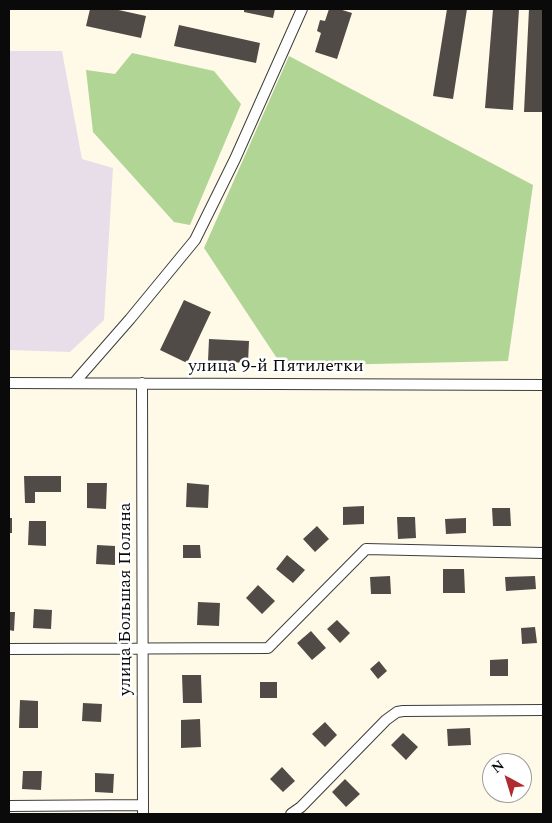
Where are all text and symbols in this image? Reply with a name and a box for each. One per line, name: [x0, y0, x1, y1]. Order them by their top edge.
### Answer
street label: улица 9-й Пятилетки: [188, 356, 364, 378]
street label: улица Большая Поляна: [115, 502, 137, 696]
north arrow: [482, 753, 532, 803]
text: N: [487, 755, 509, 778]

